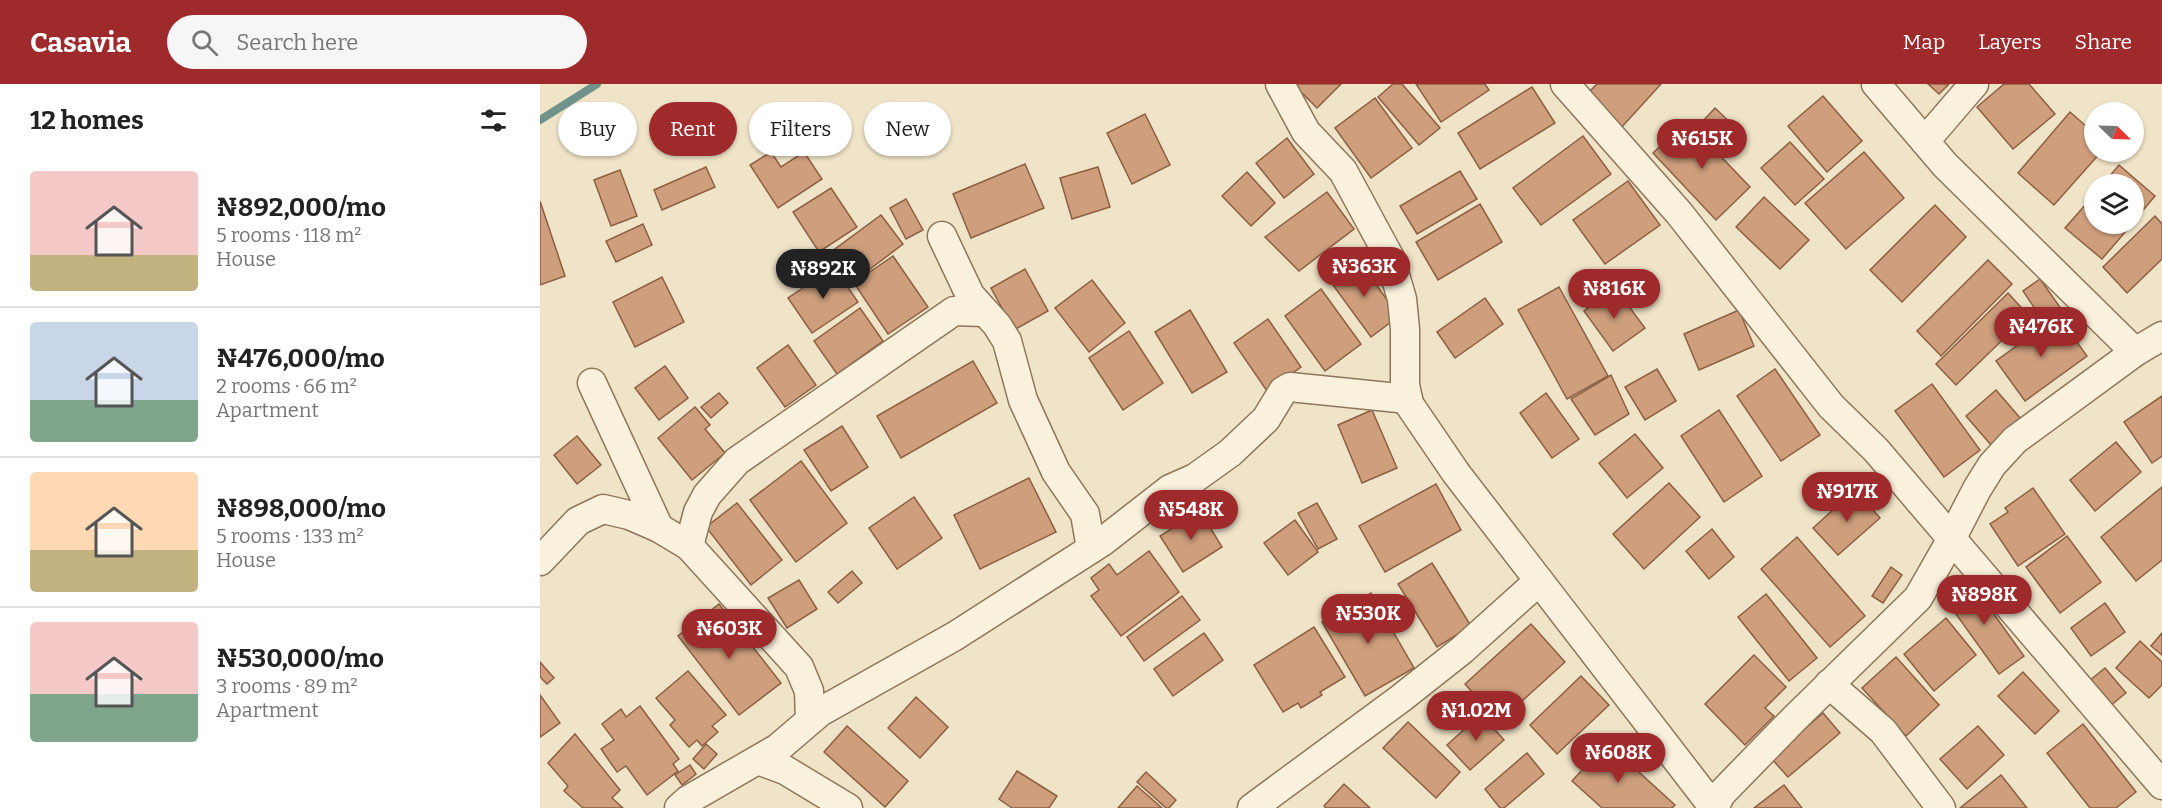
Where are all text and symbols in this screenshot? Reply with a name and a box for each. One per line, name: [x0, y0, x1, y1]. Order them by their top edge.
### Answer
search box: [167, 15, 587, 69]
text: Casavia: [30, 26, 131, 59]
icon: search: [188, 26, 221, 59]
text: Search here: [236, 29, 358, 56]
text: Map: [1903, 29, 1945, 55]
text: Layers: [1978, 29, 2042, 55]
text: Share: [2075, 29, 2132, 55]
chip: Buy: [558, 102, 637, 156]
chip: Rent: [649, 102, 737, 156]
chip: Filters: [749, 102, 852, 156]
chip: New: [864, 102, 951, 156]
north arrow: [2084, 102, 2144, 162]
map controls: [2084, 102, 2144, 234]
icon: filters: [477, 104, 510, 137]
text: 12 homes: [30, 105, 144, 136]
pin: ₦615K: [1660, 119, 1744, 170]
text: ₦615K: [1671, 126, 1733, 150]
button: layers: [2084, 174, 2144, 234]
text: ₦892,000/mo: [216, 192, 386, 223]
icon: home: [78, 195, 150, 267]
text: 5 rooms · 118 m²: [216, 223, 361, 247]
text: House: [216, 247, 276, 271]
pin: ₦363K: [1322, 247, 1406, 298]
pin: ₦892K: [781, 249, 865, 300]
text: ₦363K: [1331, 254, 1397, 278]
text: ₦892K: [790, 256, 856, 280]
pin: ₦816K: [1572, 269, 1656, 320]
text: ₦816K: [1582, 276, 1646, 300]
pin: ₦476K: [1999, 307, 2083, 358]
text: ₦476K: [2008, 314, 2074, 338]
text: ₦476,000/mo: [216, 343, 385, 374]
icon: home: [78, 346, 150, 418]
text: 2 rooms · 66 m²: [216, 374, 357, 398]
text: Apartment: [216, 398, 319, 422]
pin: ₦917K: [1805, 472, 1889, 523]
text: ₦917K: [1816, 479, 1878, 503]
pin: ₦548K: [1149, 490, 1233, 541]
text: ₦898,000/mo: [216, 493, 386, 524]
icon: home: [78, 496, 150, 568]
text: ₦548K: [1158, 497, 1224, 521]
text: 5 rooms · 133 m²: [216, 524, 364, 548]
text: House: [216, 548, 276, 572]
pin: ₦898K: [1942, 575, 2026, 626]
text: ₦898K: [1951, 582, 2017, 606]
pin: ₦530K: [1326, 594, 1410, 645]
text: ₦530K: [1335, 601, 1401, 625]
pin: ₦603K: [687, 609, 771, 660]
text: ₦603K: [696, 616, 762, 640]
text: ₦530,000/mo: [216, 643, 384, 674]
icon: home: [78, 646, 150, 718]
text: 3 rooms · 89 m²: [216, 674, 358, 698]
pin: ₦1.02M: [1427, 691, 1525, 742]
text: Apartment: [216, 698, 319, 722]
text: ₦1.02M: [1441, 698, 1511, 722]
pin: ₦608K: [1576, 733, 1660, 784]
text: ₦608K: [1584, 740, 1652, 764]

